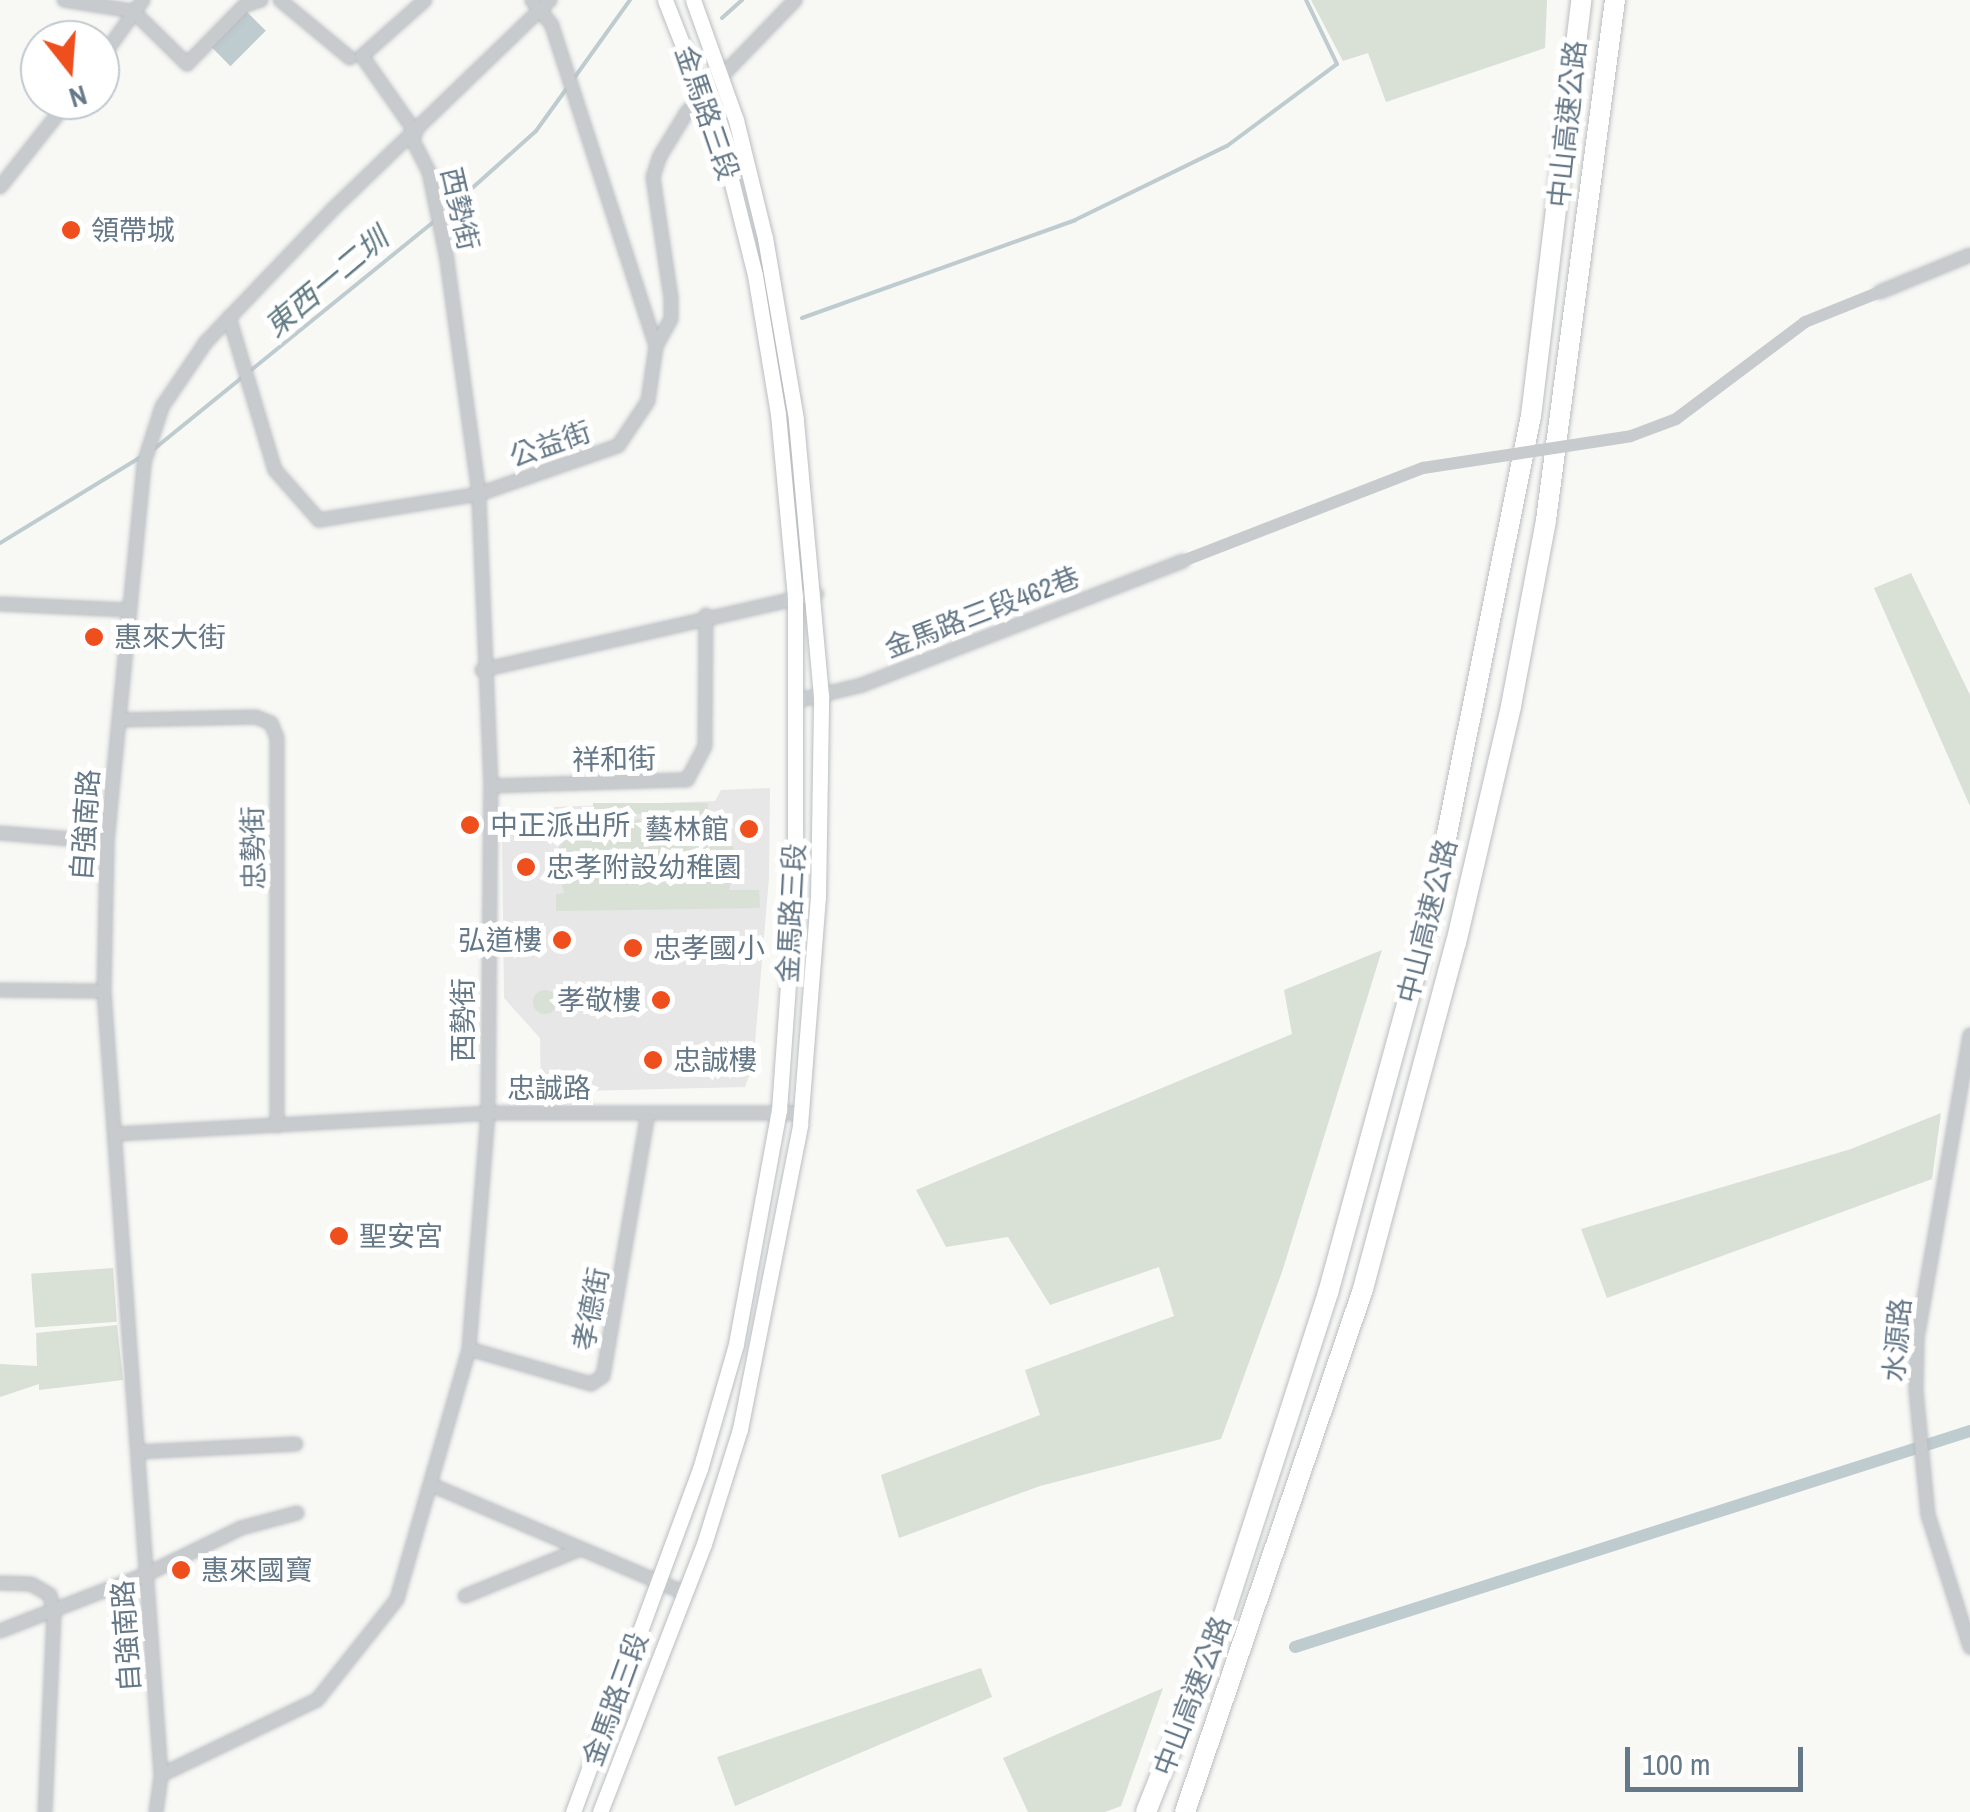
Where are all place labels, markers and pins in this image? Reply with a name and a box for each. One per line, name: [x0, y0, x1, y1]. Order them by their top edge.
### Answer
place label: 領帶城: [91, 213, 175, 247]
marker: 領帶城: [60, 219, 82, 241]
place label: 惠來大街: [114, 620, 226, 654]
marker: 惠來大街: [83, 626, 105, 648]
place label: 中正派出所: [490, 808, 630, 842]
place label: 藝林館: [645, 812, 729, 846]
marker: 中正派出所: [459, 814, 481, 836]
marker: 藝林館: [738, 818, 760, 840]
place label: 忠孝附設幼稚園: [546, 850, 742, 884]
marker: 忠孝附設幼稚園: [515, 856, 537, 878]
place label: 弘道樓: [458, 923, 542, 957]
marker: 弘道樓: [551, 929, 573, 951]
place label: 忠孝國小: [653, 931, 765, 965]
marker: 忠孝國小: [622, 937, 644, 959]
place label: 孝敬樓: [557, 983, 641, 1017]
marker: 孝敬樓: [650, 989, 672, 1011]
place label: 忠誠樓: [673, 1043, 757, 1077]
marker: 忠誠樓: [642, 1049, 664, 1071]
place label: 聖安宮: [359, 1219, 443, 1253]
marker: 聖安宮: [328, 1225, 350, 1247]
place label: 惠來國寶: [201, 1553, 313, 1587]
marker: 惠來國寶: [170, 1559, 192, 1581]

